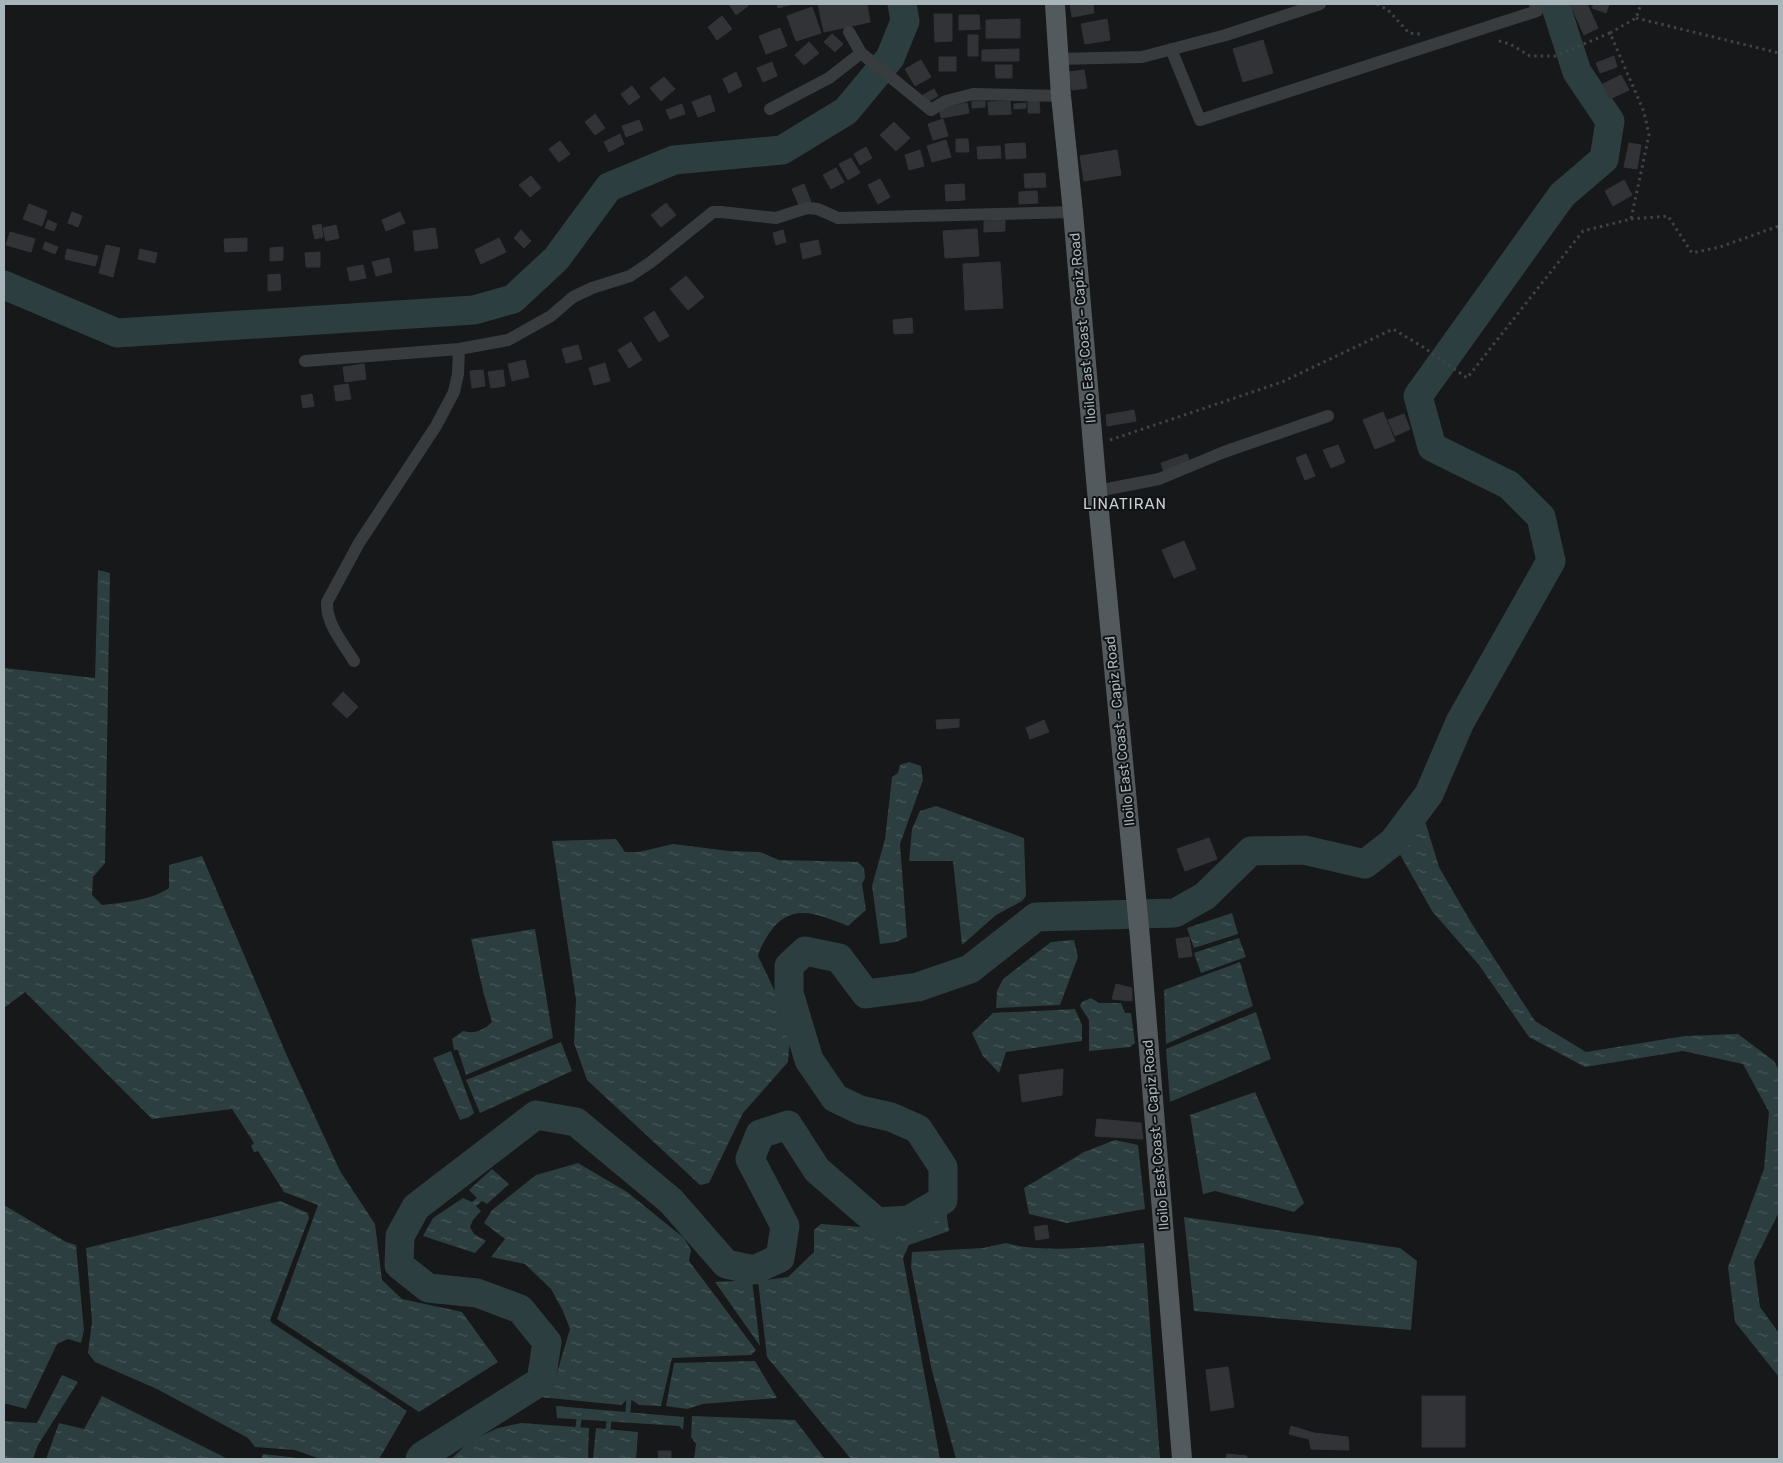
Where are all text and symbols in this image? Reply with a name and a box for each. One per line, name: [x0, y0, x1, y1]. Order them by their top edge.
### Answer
street label: Iloilo East Coast – Capiz Road: [1066, 232, 1100, 424]
district label: LINATIRAN: [1083, 495, 1167, 513]
street label: Iloilo East Coast – Capiz Road: [1102, 635, 1138, 827]
street label: Iloilo East Coast – Capiz Road: [1139, 1039, 1173, 1231]

